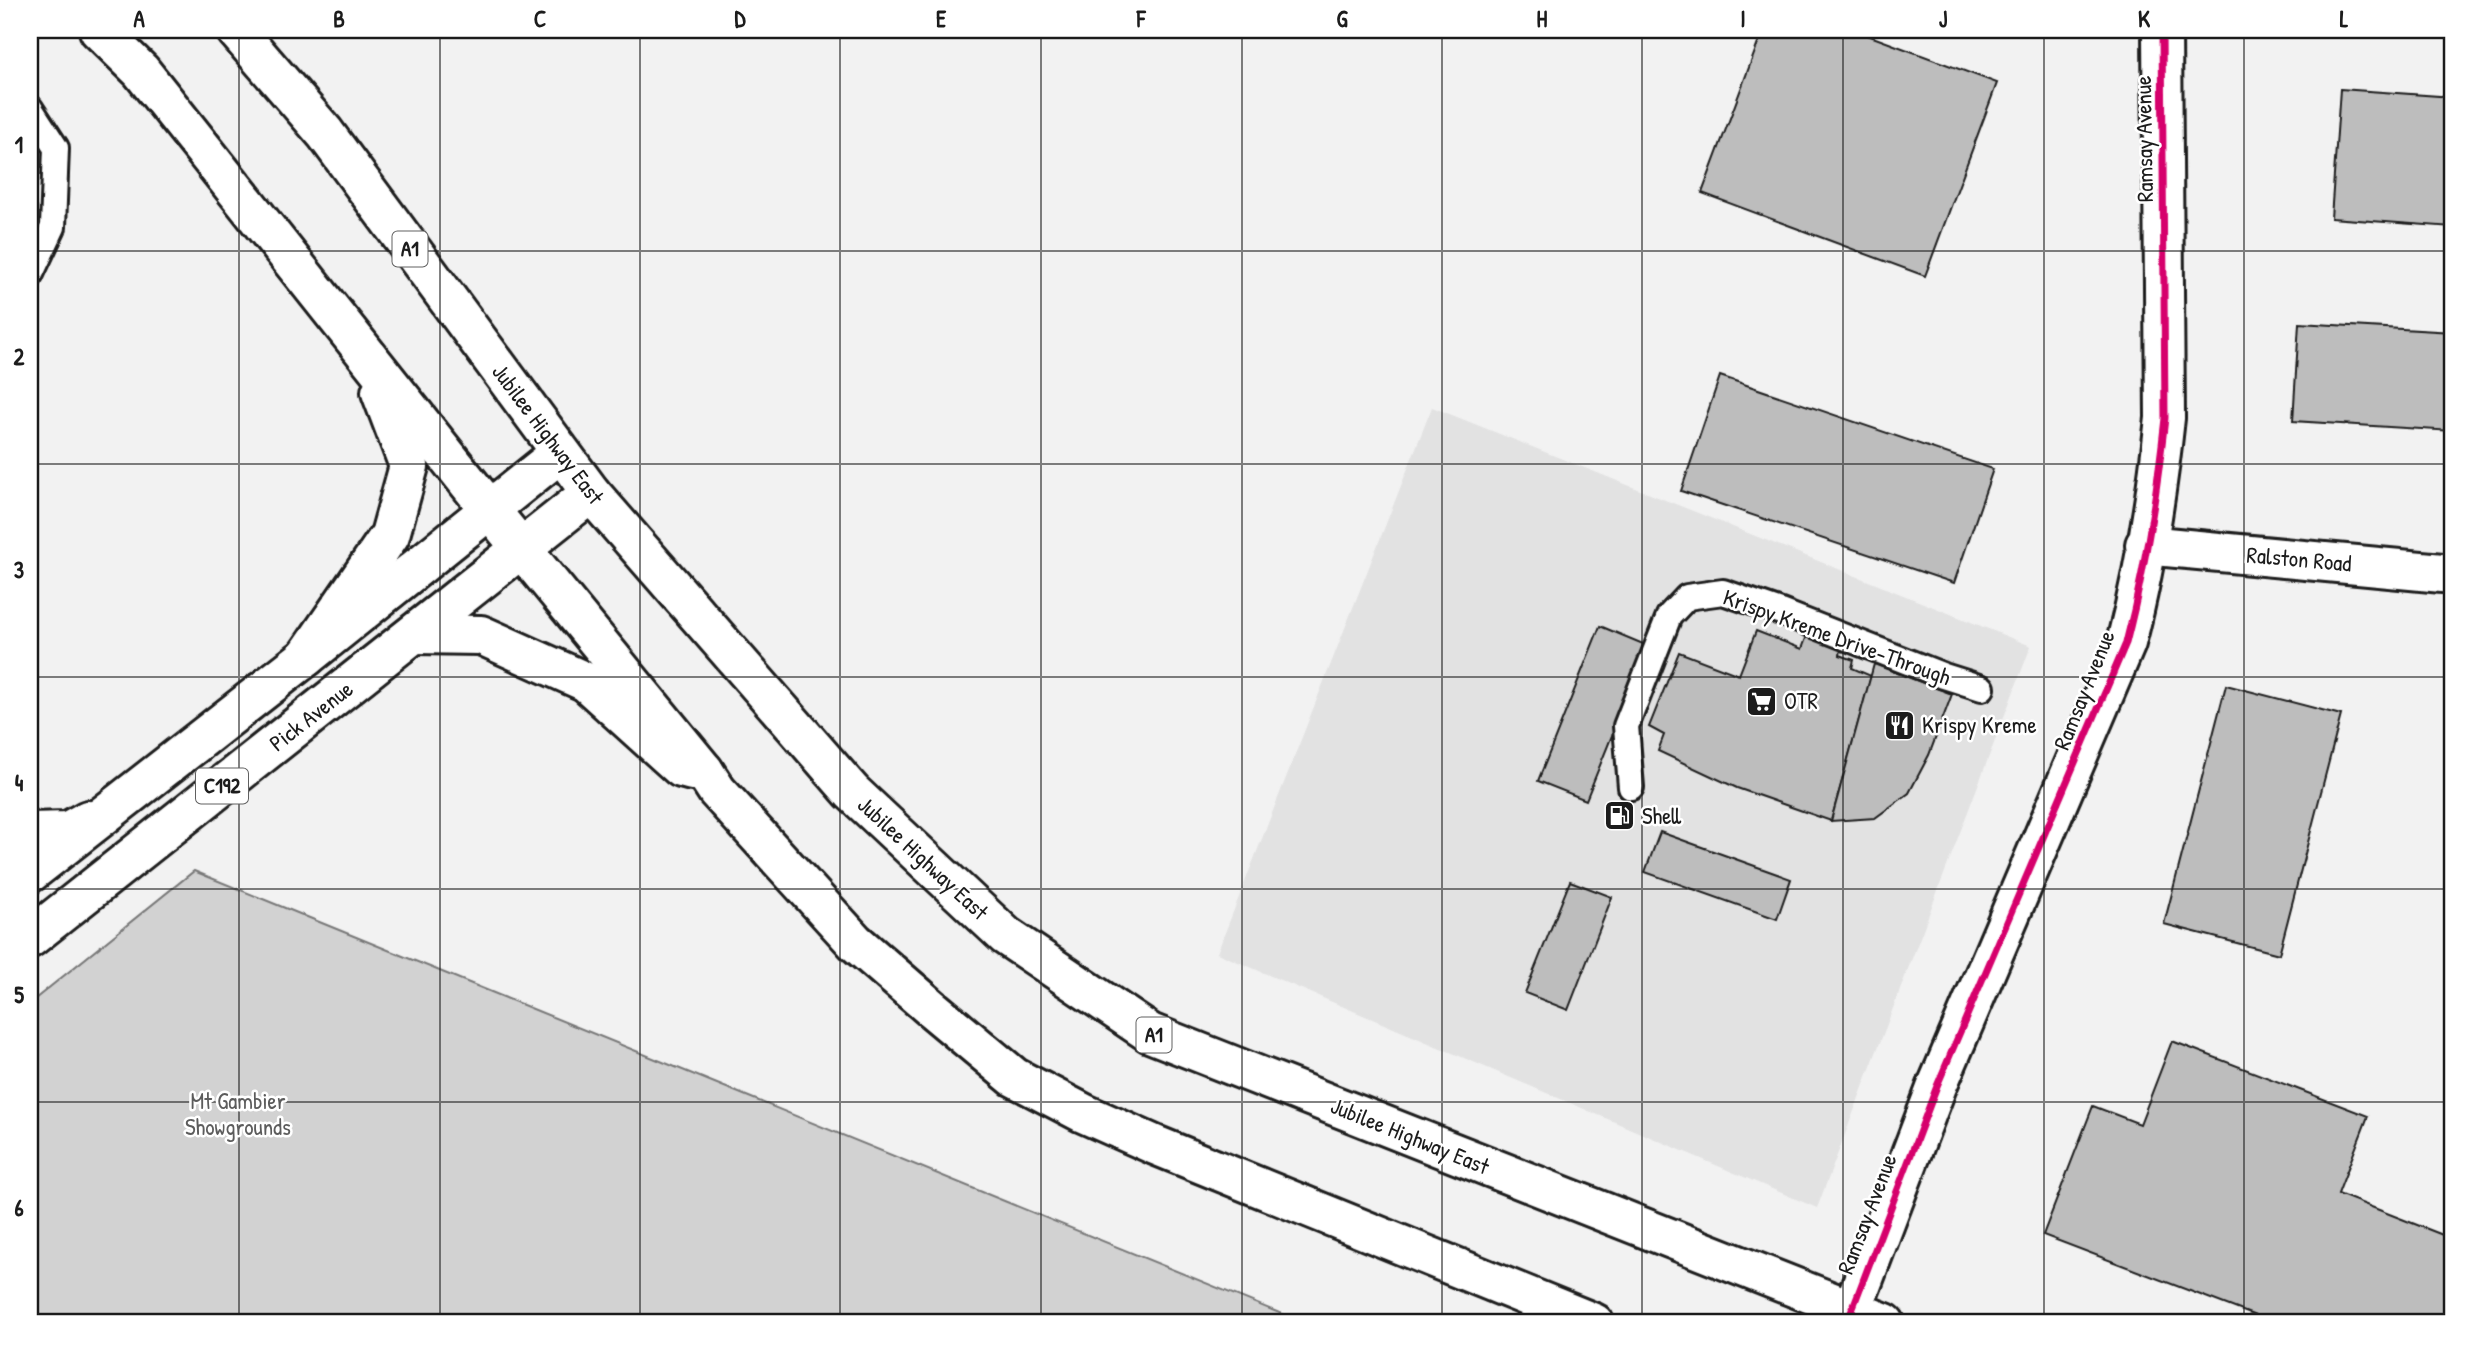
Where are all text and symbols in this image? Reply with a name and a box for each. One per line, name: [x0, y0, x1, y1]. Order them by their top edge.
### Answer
text: A: [133, 3, 145, 34]
text: B: [333, 3, 345, 34]
text: C: [534, 3, 546, 34]
text: D: [735, 3, 747, 34]
text: E: [936, 3, 947, 34]
text: F: [1136, 3, 1147, 34]
text: G: [1336, 3, 1348, 34]
text: H: [1537, 3, 1548, 34]
text: I: [1740, 3, 1746, 34]
text: J: [1939, 3, 1948, 34]
text: K: [2138, 3, 2151, 34]
text: L: [2340, 3, 2349, 34]
street label: Ramsay Avenue: [2127, 76, 2160, 202]
text: 1: [15, 129, 23, 160]
road number: A1: [392, 232, 428, 266]
text: 2: [14, 341, 25, 372]
street label: Jubilee Highway East: [485, 357, 612, 511]
street label: Ralston Road: [2245, 538, 2353, 579]
text: 3: [14, 554, 24, 585]
street label: Krispy Kreme Drive-Through: [1719, 581, 1956, 692]
street label: Ramsay Avenue: [2046, 625, 2122, 754]
street label: Pick Avenue: [262, 673, 359, 758]
supermarket icon: OTR: [1744, 684, 1778, 718]
place label: OTR: [1784, 685, 1818, 716]
restaurant icon: Krispy Kreme: [1882, 708, 1916, 742]
place label: Krispy Kreme: [1922, 709, 2037, 740]
text: 4: [15, 767, 24, 798]
road number: C192: [196, 768, 248, 804]
street label: Jubilee Highway East: [851, 789, 996, 927]
fuel station icon: Shell: [1602, 799, 1636, 833]
place label: Shell: [1642, 800, 1682, 831]
text: 5: [14, 979, 24, 1010]
road number: A1: [1136, 1018, 1172, 1052]
park label: Mt Gambier Showgrounds: [185, 1085, 291, 1142]
street label: Jubilee Highway East: [1326, 1090, 1495, 1182]
street label: Ramsay Avenue: [1829, 1149, 1904, 1278]
text: 6: [14, 1192, 24, 1223]

